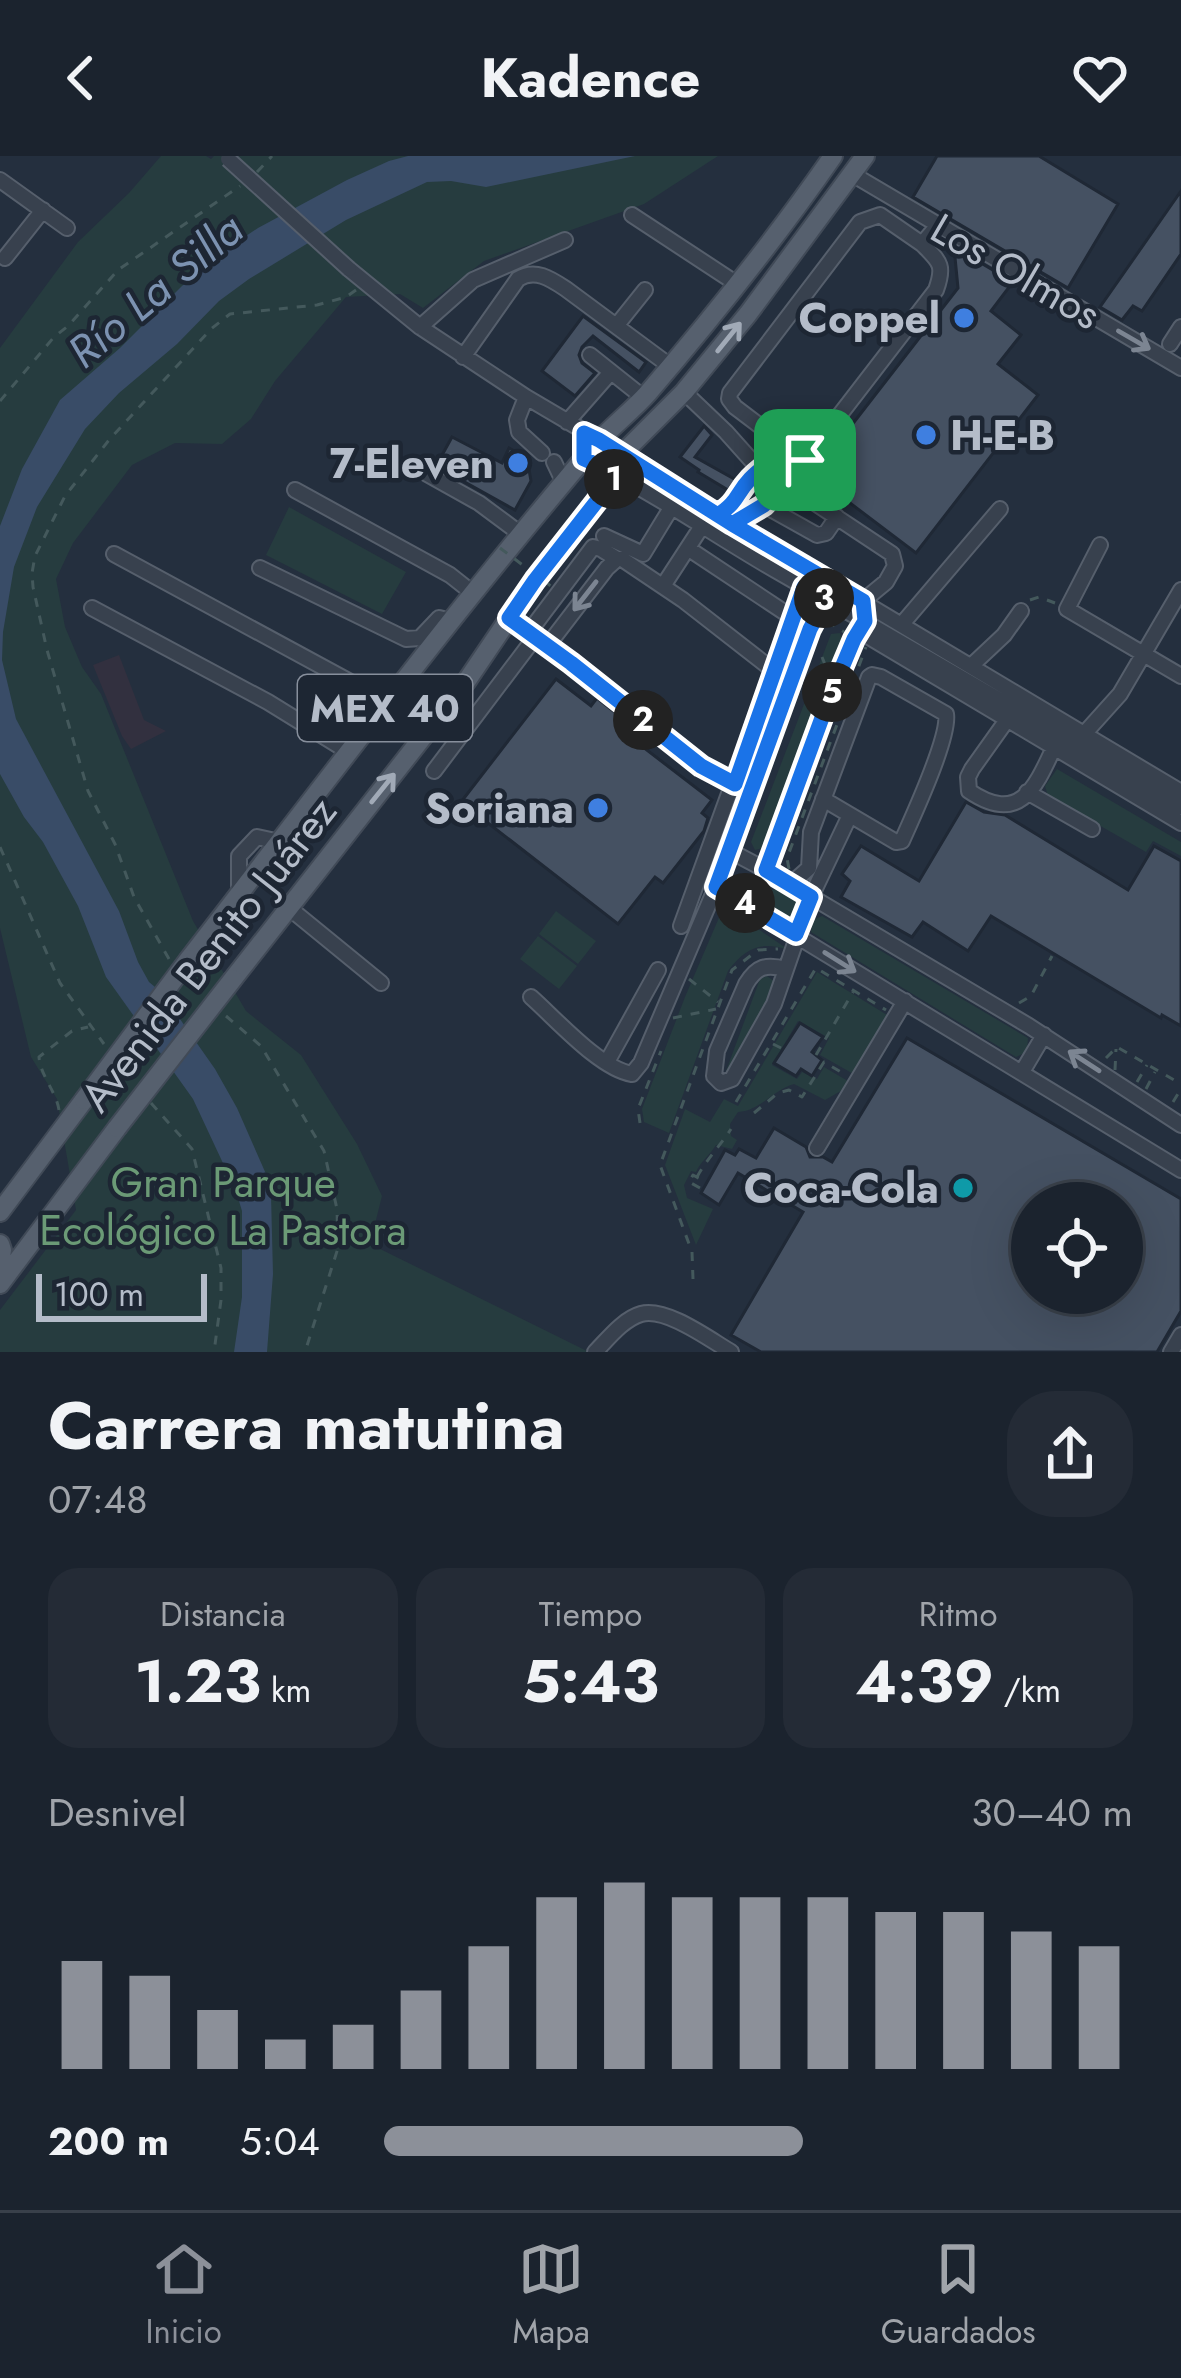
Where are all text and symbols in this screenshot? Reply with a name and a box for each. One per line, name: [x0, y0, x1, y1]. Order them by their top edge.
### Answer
text: Kadence: [481, 39, 700, 117]
icon: back: [48, 45, 114, 111]
icon: heart: [1067, 45, 1133, 111]
water label: Río La Silla: [53, 197, 257, 383]
street label: Los Olmos: [920, 198, 1112, 345]
place label: Coppel: [799, 288, 940, 349]
marker: Coppel: [951, 305, 977, 331]
one-way arrow: [716, 321, 742, 353]
one-way arrow: [1115, 329, 1150, 353]
place label: H-E-B: [950, 405, 1055, 466]
pin: [754, 409, 856, 511]
marker: H-E-B: [913, 422, 939, 448]
icon: arrive: [772, 427, 838, 493]
place label: 7-Eleven: [330, 433, 494, 494]
pin: 1: [584, 449, 644, 509]
marker: 7-Eleven: [505, 450, 531, 476]
text: 1: [606, 455, 622, 502]
pin: 3: [794, 568, 854, 628]
text: 3: [814, 574, 834, 621]
one-way arrow: [572, 579, 599, 611]
pin: 5: [802, 662, 862, 722]
text: 5: [821, 668, 843, 715]
road number: MEX 40: [298, 675, 472, 741]
pin: 2: [613, 690, 673, 750]
text: 2: [632, 696, 654, 743]
one-way arrow: [369, 772, 396, 804]
place label: Soriana: [425, 778, 574, 839]
street label: Avenida Benito Juárez: [66, 784, 351, 1125]
marker: Soriana: [585, 795, 611, 821]
pin: 4: [715, 873, 775, 933]
text: 4: [733, 879, 757, 926]
one-way arrow: [822, 949, 856, 974]
one-way arrow: [1067, 1048, 1101, 1073]
park label: Gran Parque Ecológico La Pastora: [39, 1152, 407, 1261]
place label: Coca-Cola: [744, 1158, 939, 1219]
marker: Coca-Cola: [950, 1175, 976, 1201]
map controls: [1011, 1182, 1143, 1314]
button: locate: [1011, 1182, 1143, 1314]
scale bar: [36, 1268, 207, 1321]
text: 100 m: [54, 1271, 144, 1318]
text: Carrera matutina: [48, 1378, 565, 1474]
button: share: [1007, 1391, 1133, 1517]
text: 07:48: [48, 1471, 148, 1528]
text: Distancia: [160, 1591, 286, 1638]
text: Tiempo: [539, 1591, 642, 1638]
text: Ritmo: [919, 1591, 998, 1638]
text: 1.23: [135, 1638, 261, 1725]
text: 5:43: [522, 1638, 659, 1725]
text: 4:39: [855, 1638, 994, 1725]
text: km: [261, 1667, 311, 1714]
text: /km: [994, 1667, 1061, 1714]
text: Desnivel: [48, 1784, 187, 1841]
text: 30–40 m: [971, 1784, 1133, 1841]
text: 200 m: [48, 2113, 169, 2170]
text: 5:04: [240, 2113, 320, 2170]
tab: Inicio: [145, 2236, 222, 2355]
tab: Mapa: [513, 2236, 590, 2355]
tab: Guardados: [881, 2236, 1036, 2355]

